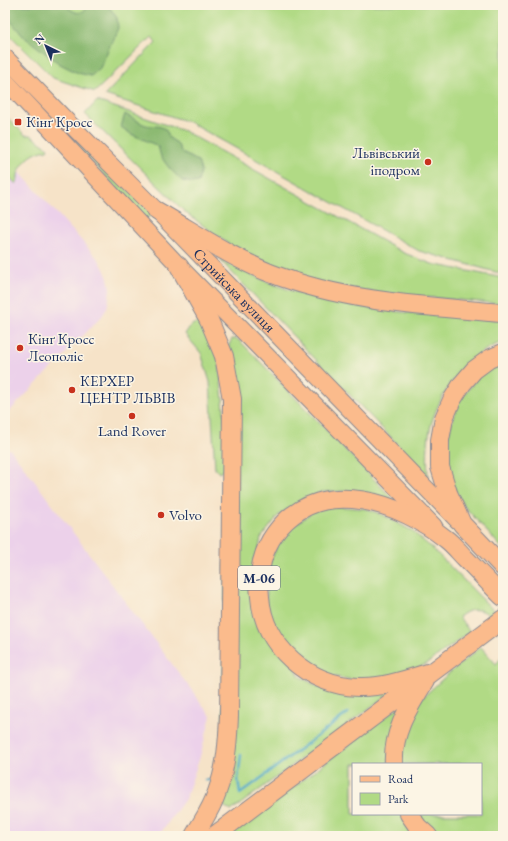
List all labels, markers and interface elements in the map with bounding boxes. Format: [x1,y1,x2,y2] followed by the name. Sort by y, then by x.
[26,26,66,66] north arrow
[31,30,47,47] text: N
[26,112,93,131] place label: Кінґ Кросс
[13,117,23,127] marker: Кінґ Кросс
[352,143,421,179] place label: Львівський іподром
[423,157,433,167] marker: Львівський іподром
[189,244,280,336] street label: Стрийська вулиця
[28,329,95,365] place label: Кінґ Кросс Леополіс
[15,343,25,353] marker: Кінґ Кросс Леополіс
[80,371,175,407] place label: КЕРХЕР ЦЕНТР ЛЬВІВ
[67,385,77,395] marker: КЕРХЕР ЦЕНТР ЛЬВІВ
[127,411,137,421] marker: Land Rover
[98,421,166,440] place label: Land Rover
[169,505,202,524] place label: Volvo
[156,510,166,520] marker: Volvo
[238,566,280,590] road number: М-06
[352,763,482,815] legend
[388,771,414,787] text: Road
[388,791,409,807] text: Park

